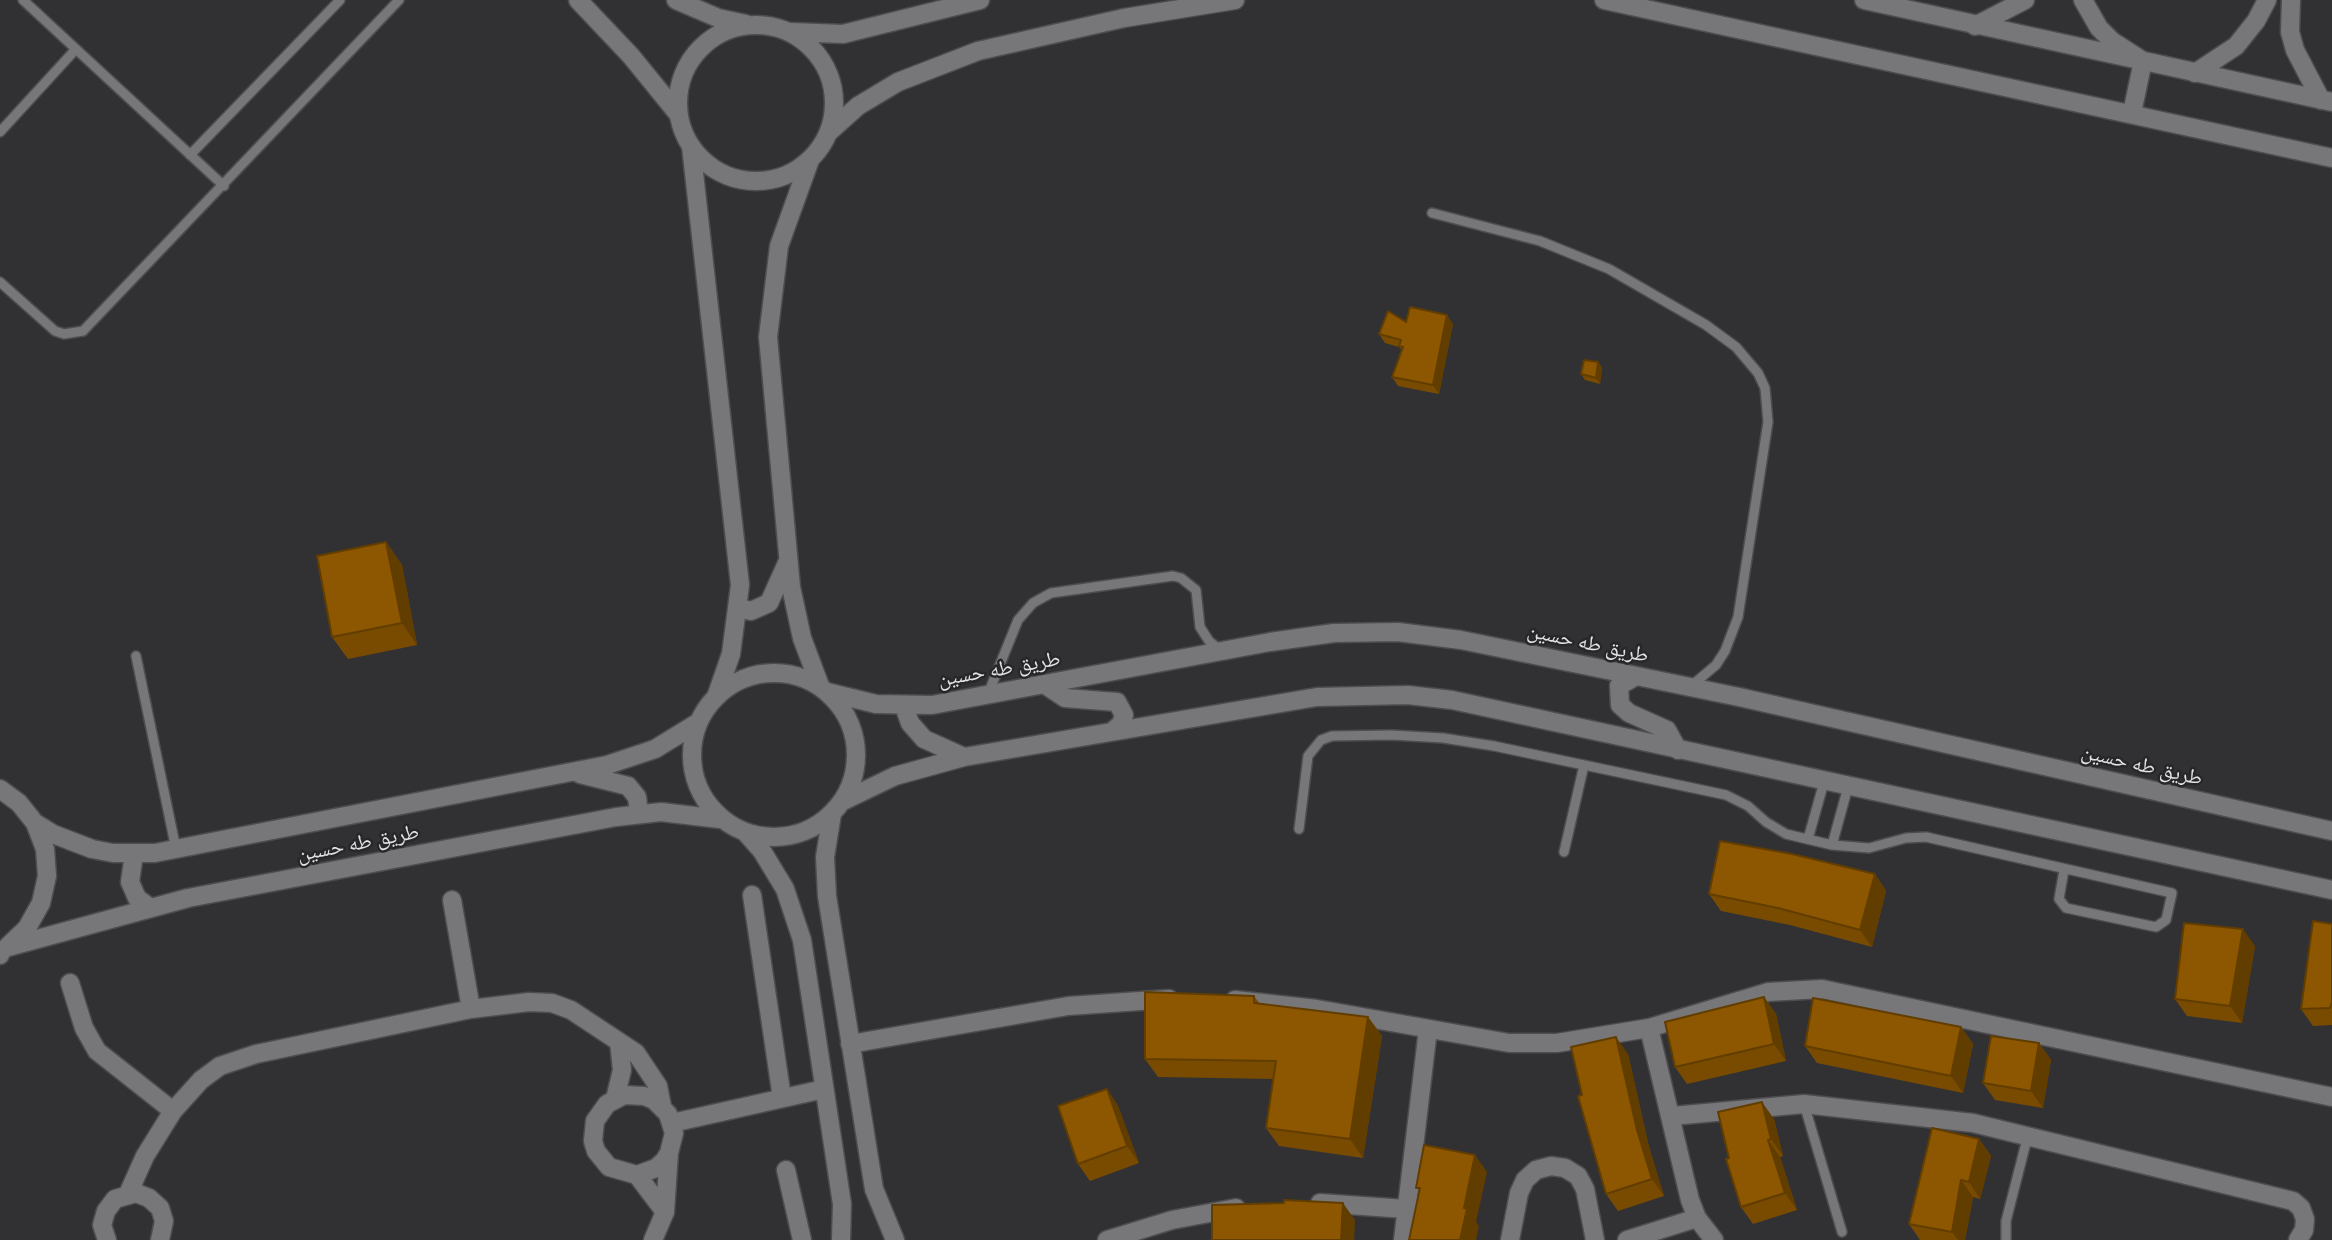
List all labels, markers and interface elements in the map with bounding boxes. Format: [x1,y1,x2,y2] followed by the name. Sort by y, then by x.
[1525,618,1651,668] street label: طريق طه حسين
[936,646,1062,692] street label: طريق طه حسين
[2079,739,2205,791] street label: طريق طه حسين
[295,819,421,867] street label: طريق طه حسين

